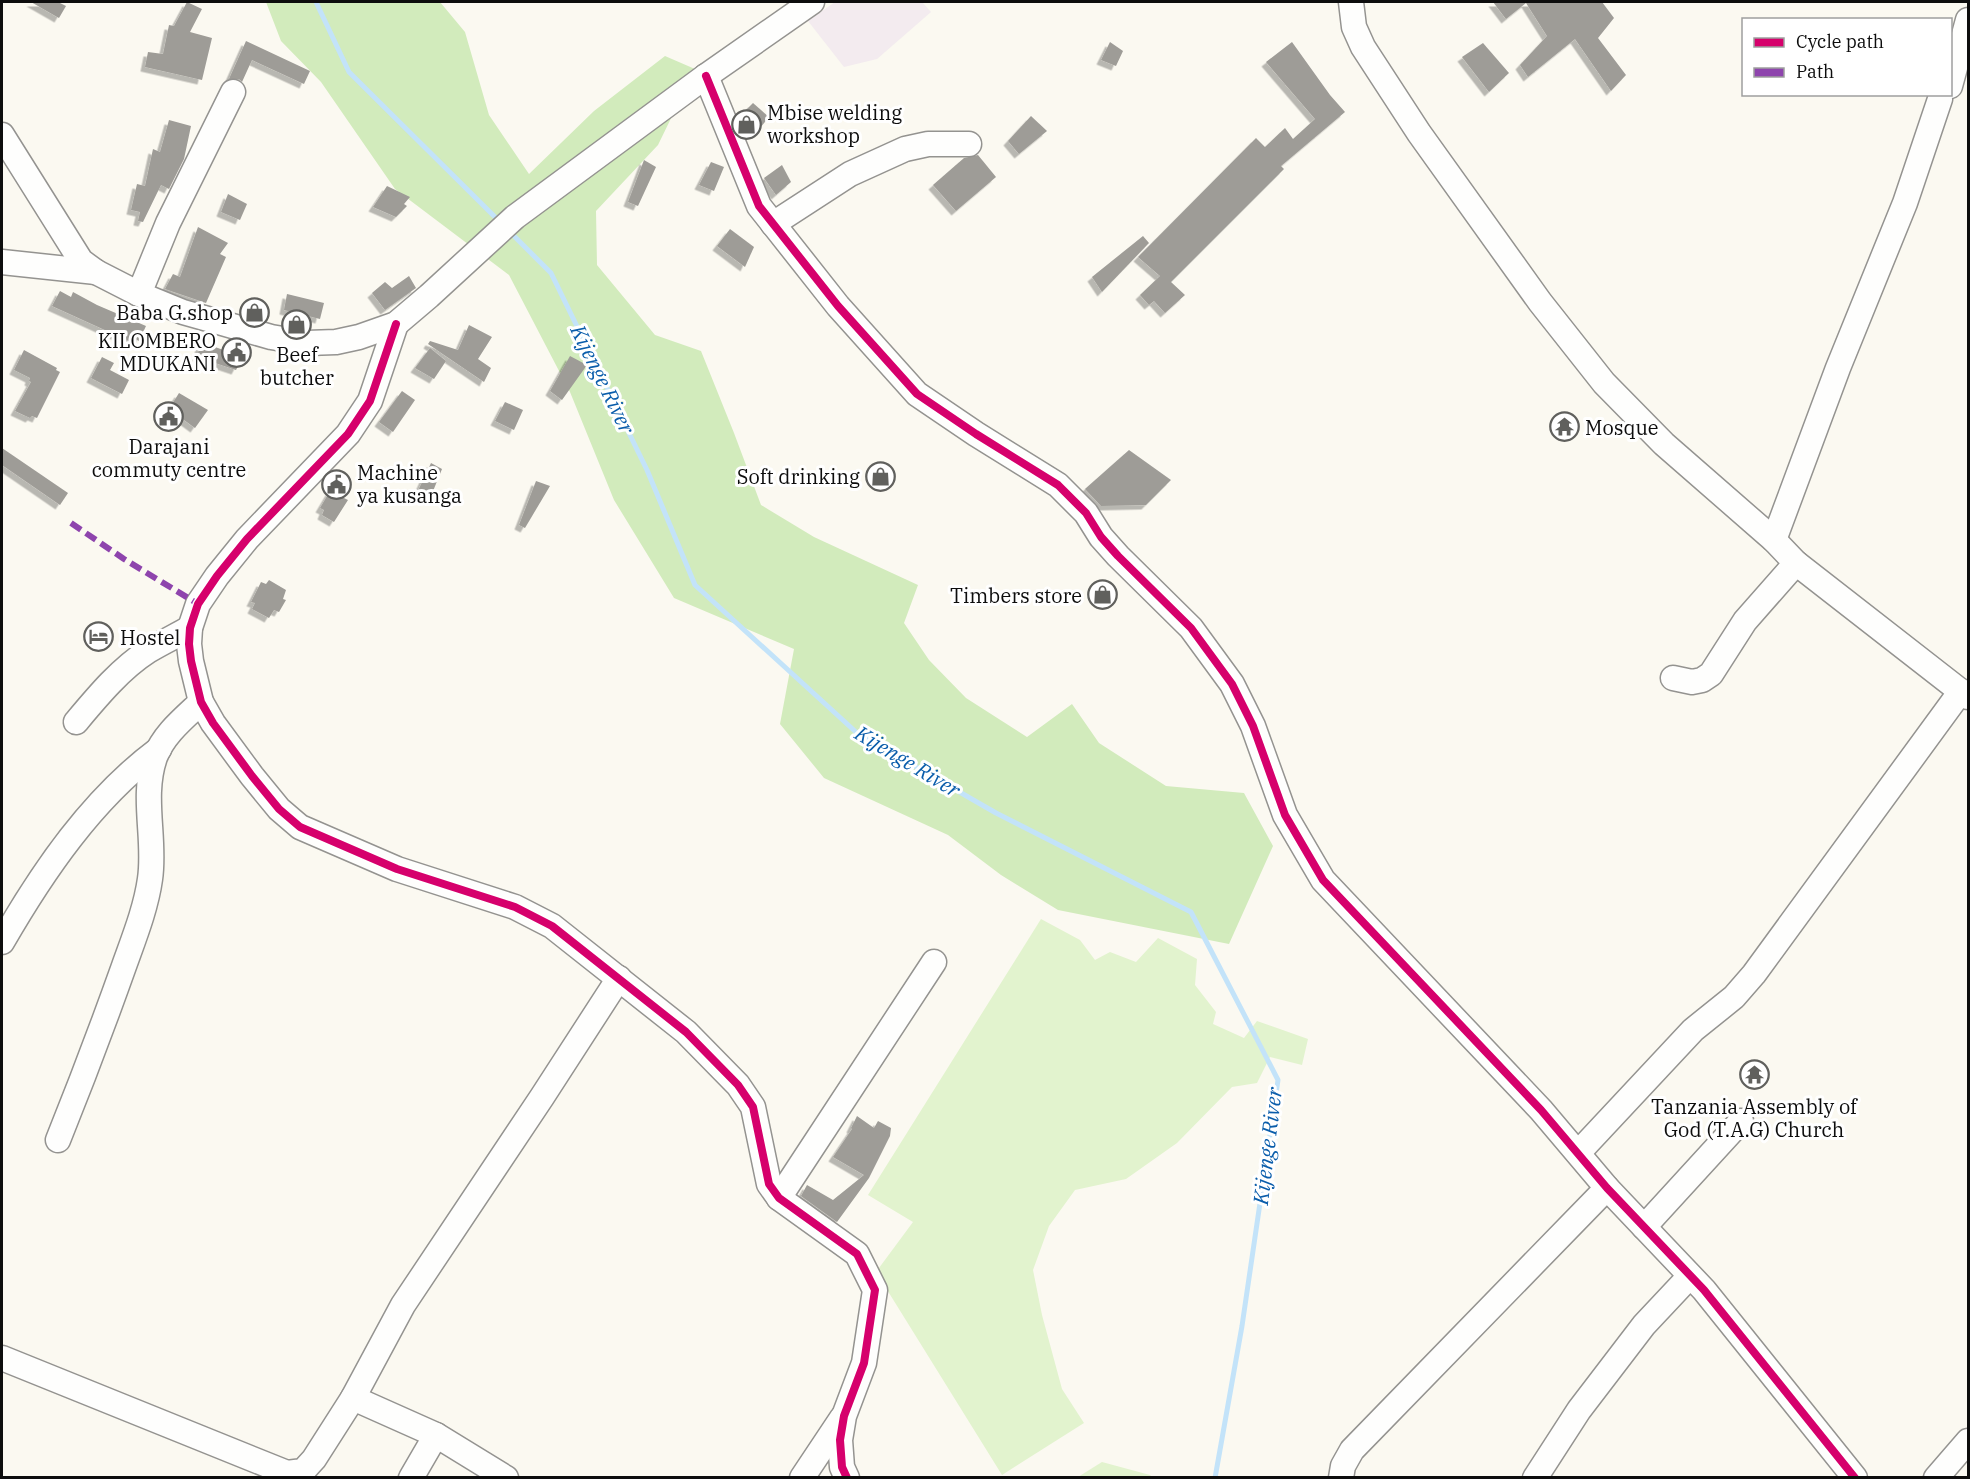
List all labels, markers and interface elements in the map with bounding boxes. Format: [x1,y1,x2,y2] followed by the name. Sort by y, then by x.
[1742,18,1952,96] legend
[1796,30,1884,53] text: Cycle path
[1796,60,1834,83] text: Path
[767,99,902,149] place label: Mbise welding workshop
[730,108,762,140] shop icon: Mbise welding workshop
[238,296,270,328] shop icon: Baba G.shop
[116,299,233,326] place label: Baba G.shop
[281,308,313,340] shop icon: Beef butcher
[564,319,642,439] water label: Kijenge River
[98,327,216,377] place label: KILOMBERO MDUKANI
[221,336,253,368] public building icon: KILOMBERO MDUKANI
[260,341,334,391] place label: Beef butcher
[153,400,185,432] public building icon: Darajani commuty centre
[1548,411,1580,443] temple icon: Mosque
[1585,414,1659,441] place label: Mosque
[92,433,246,483] place label: Darajani commuty centre
[357,459,462,509] place label: Machine ya kusanga
[865,460,897,492] shop icon: Soft drinking
[737,463,860,490] place label: Soft drinking
[320,468,352,500] public building icon: Machine ya kusanga
[1087,579,1119,611] shop icon: Timbers store
[950,582,1082,609] place label: Timbers store
[83,621,115,653] hotel icon: Hostel
[120,624,180,651] place label: Hostel
[849,718,966,804] water label: Kijenge River
[1738,1059,1770,1091] temple icon: Tanzania Assembly of God (T.A.G) Church
[1246,1085,1288,1207] water label: Kijenge River
[1651,1093,1858,1143] place label: Tanzania Assembly of God (T.A.G) Church

